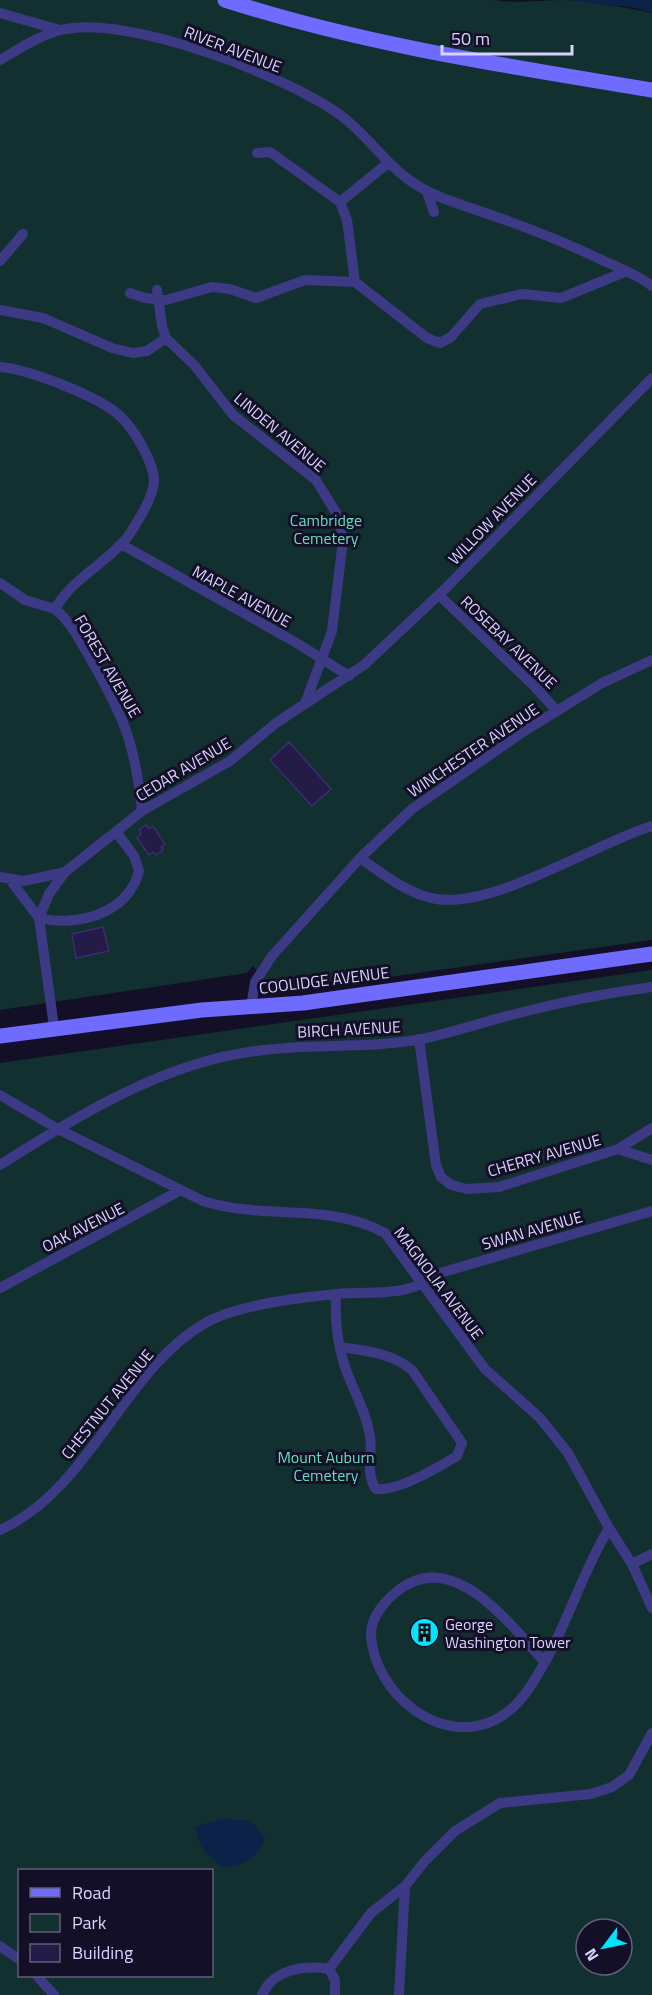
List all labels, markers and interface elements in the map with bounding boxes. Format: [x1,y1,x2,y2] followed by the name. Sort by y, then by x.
[442,18,572,56] scale bar
[181,19,285,79] street label: RIVER AVENUE
[451,25,490,52] text: 50 m
[229,386,331,478] street label: LINDEN AVENUE
[442,468,542,570] street label: WILLOW AVENUE
[290,508,362,550] park label: Cambridge Cemetery
[188,559,296,633] street label: MAPLE AVENUE
[455,590,563,694] street label: ROSEBAY AVENUE
[69,610,147,722] street label: FOREST AVENUE
[403,697,544,803] street label: WINCHESTER AVENUE
[131,731,235,807] street label: CEDAR AVENUE
[258,960,391,1000] street label: COOLIDGE AVENUE
[296,1014,402,1044] street label: BIRCH AVENUE
[484,1127,604,1183] street label: CHERRY AVENUE
[38,1196,129,1258] street label: OAK AVENUE
[479,1204,585,1256] street label: SWAN AVENUE
[389,1222,490,1345] street label: MAGNOLIA AVENUE
[55,1344,159,1464] street label: CHESTNUT AVENUE
[277,1445,375,1487] park label: Mount Auburn Cemetery
[445,1612,571,1654] place label: George Washington Tower
[408,1617,440,1649] building icon: George Washington Tower
[18,1869,213,1977] legend
[72,1879,111,1906] text: Road
[72,1909,107,1936] text: Park
[574,1917,634,1977] north arrow
[72,1939,133,1966] text: Building
[578,1944,604,1966] text: N

